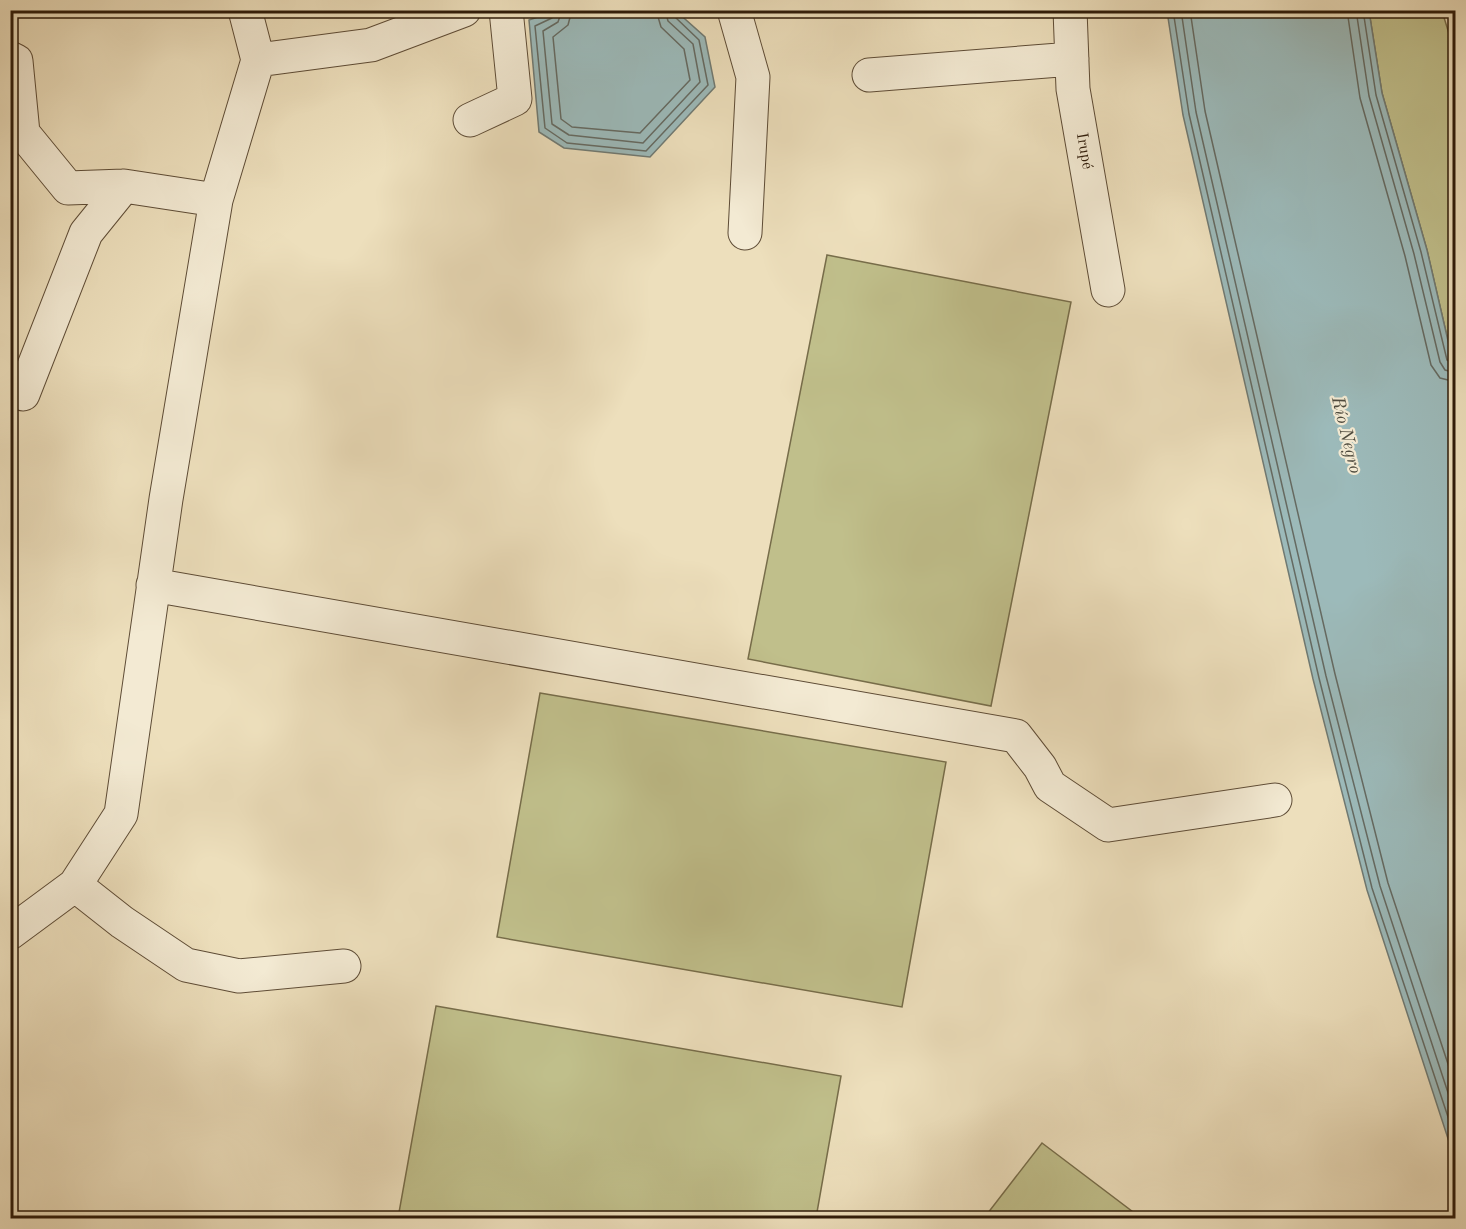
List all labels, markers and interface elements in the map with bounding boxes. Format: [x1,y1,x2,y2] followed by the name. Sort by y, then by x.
[1073,131,1095,171] street label: Irupé
[1328,394,1364,475] water label: Río Negro

